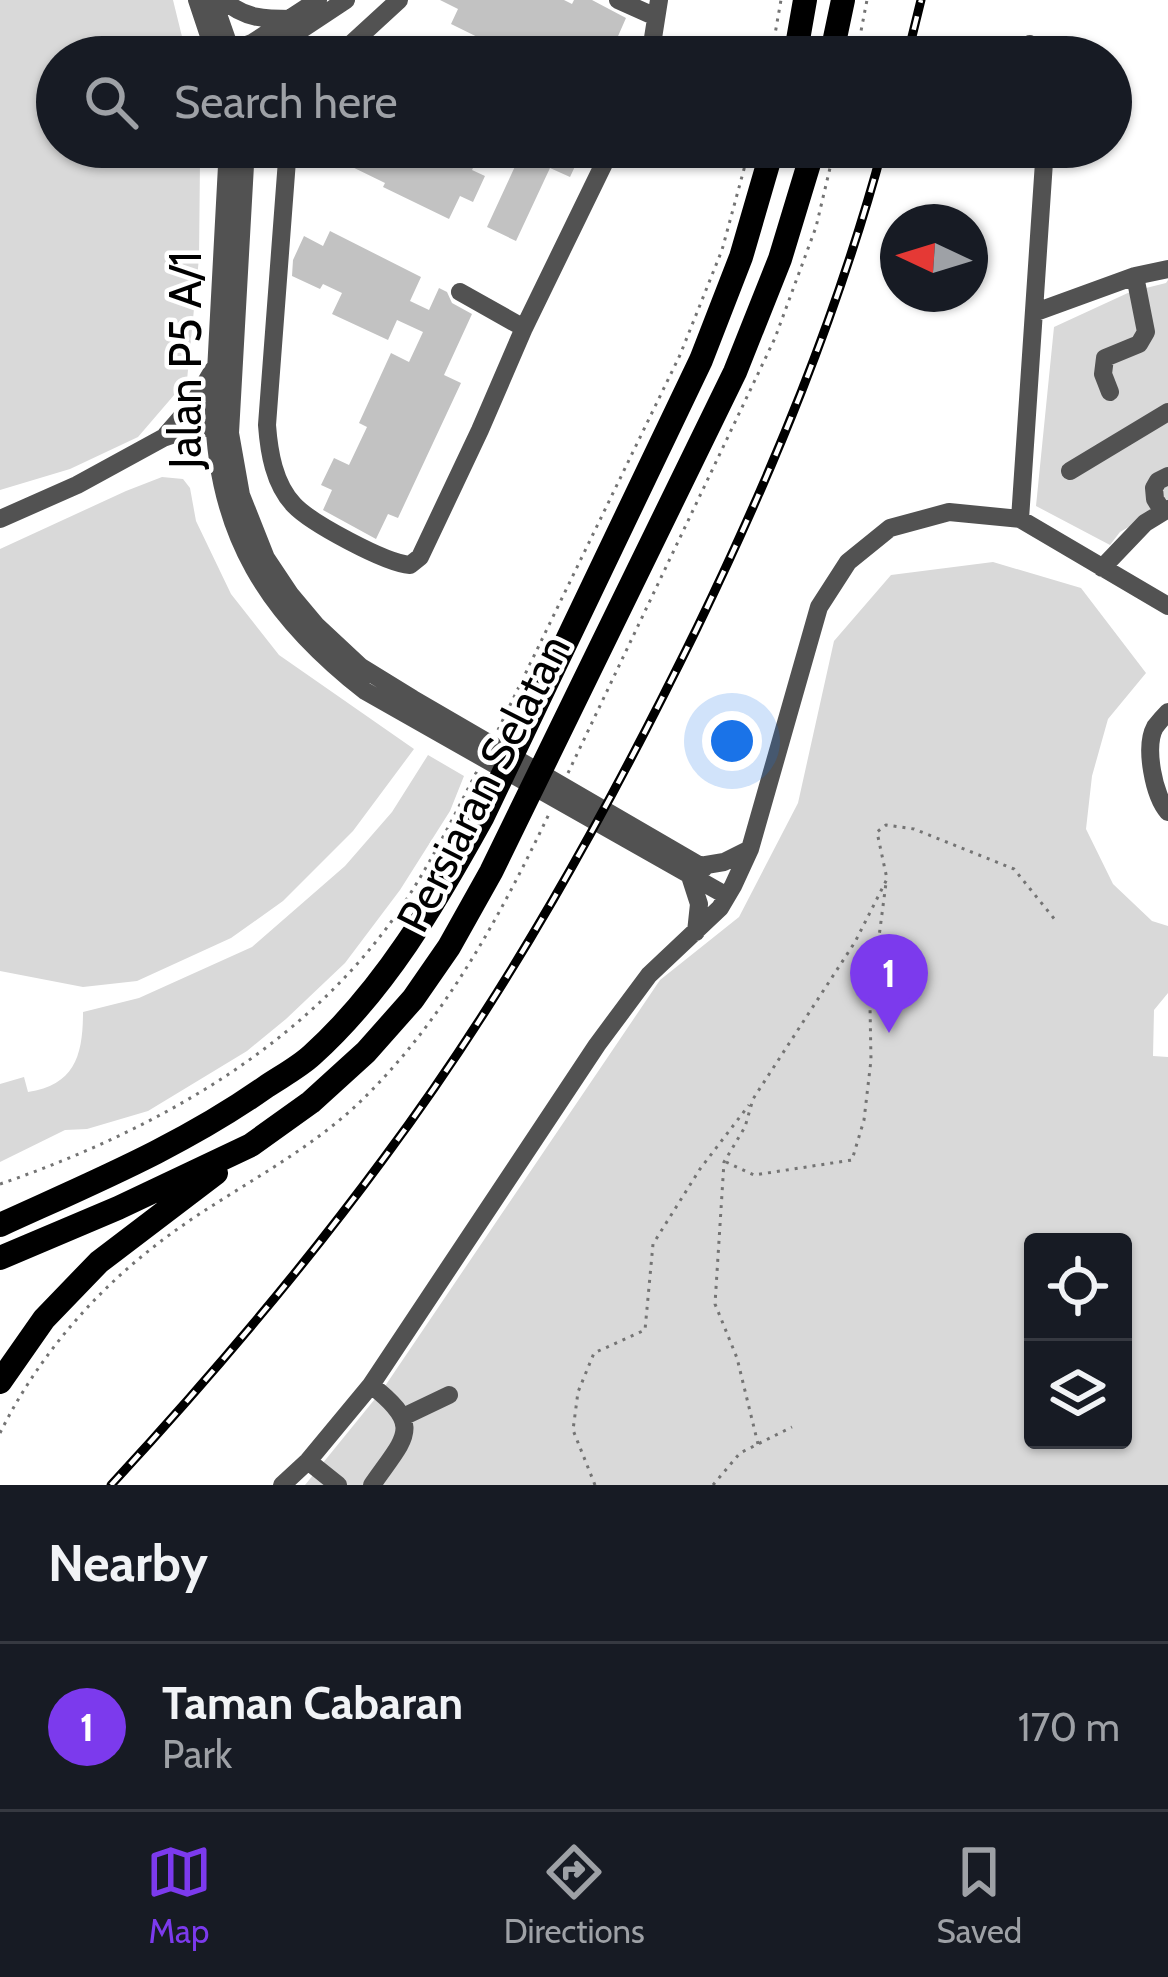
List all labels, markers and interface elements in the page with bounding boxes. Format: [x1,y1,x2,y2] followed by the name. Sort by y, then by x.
[36,36,1132,168] search box
[78,69,144,135] icon: search
[174,75,398,129] text: Search here
[880,204,988,312] north arrow
[158,251,212,470] street label: Jalan P5 A/1
[385,626,581,940] street label: Persiaran Selatan
[702,711,762,771] your location
[850,934,928,1033] pin: 1
[1024,1233,1132,1449] map controls
[1024,1233,1132,1341] button: locate
[1024,1341,1132,1449] button: layers
[48,1532,208,1594] text: Nearby
[162,1676,463,1730] text: Taman Cabaran
[80,1703,94,1751] text: 1
[1018,1703,1120,1751] text: 170 m
[162,1730,232,1778] text: Park
[146,1839,212,1951] tab: Map
[504,1839,645,1951] tab: Directions
[936,1839,1022,1951] tab: Saved

